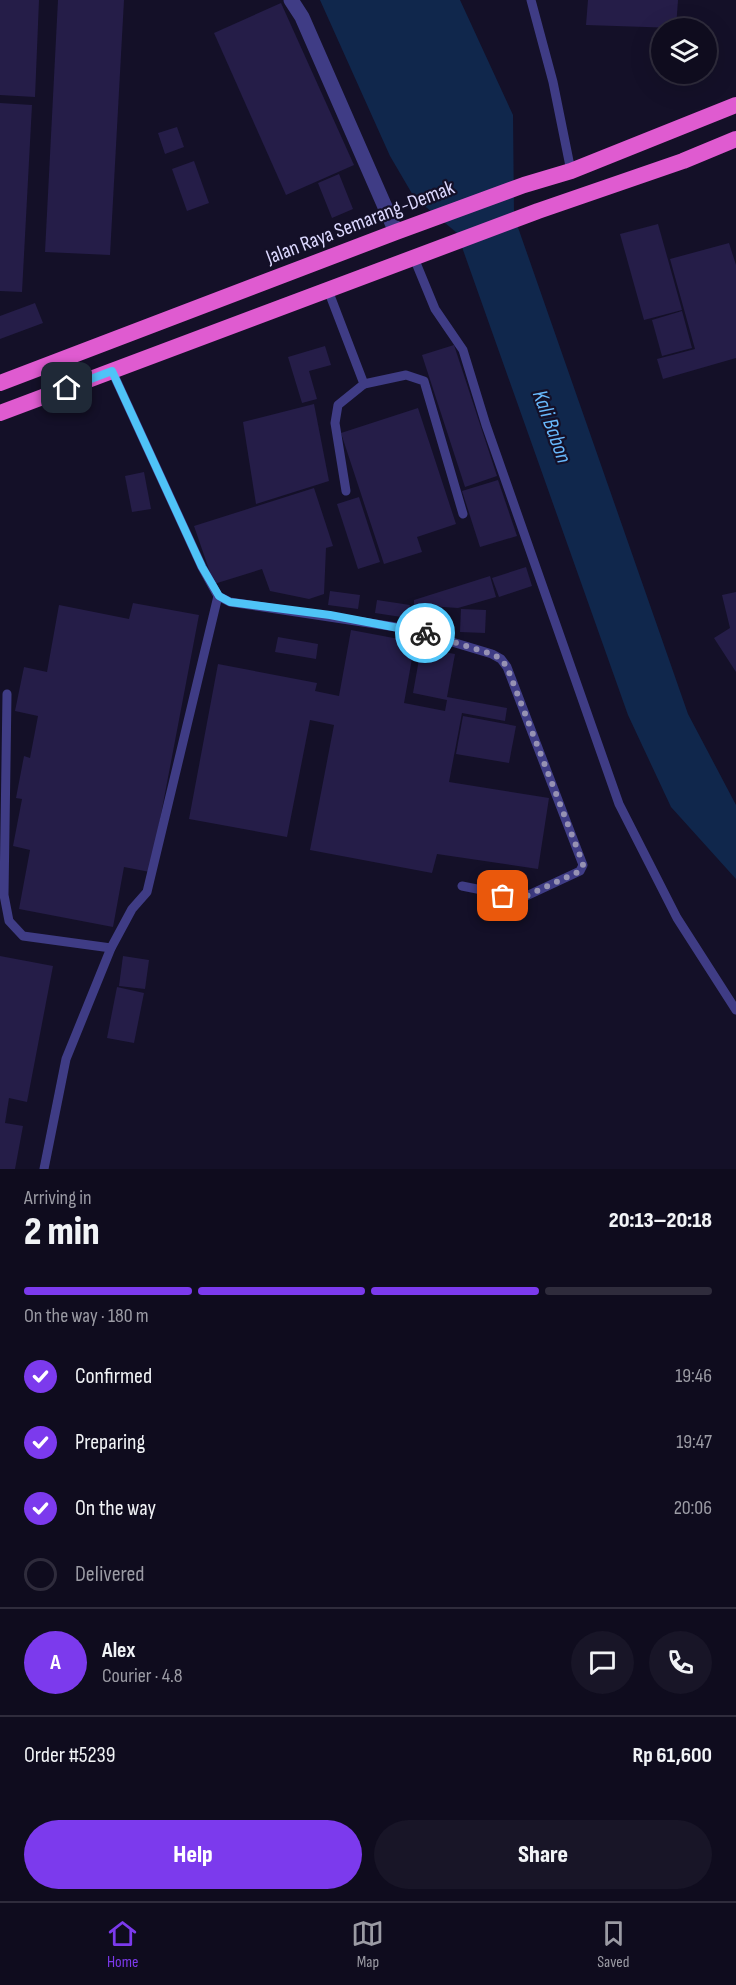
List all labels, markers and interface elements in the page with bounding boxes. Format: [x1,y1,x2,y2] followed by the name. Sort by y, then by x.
[651,18,717,84] map controls
[651,18,717,84] button: layers
[261,175,458,270] street label: Jalan Raya Semarang-Demak
[41,362,92,413] pin
[50,371,83,404] icon: home
[526,386,577,467] water label: Kali Babon
[395,603,455,663] courier
[409,617,442,650] icon: bike
[477,870,528,921] pin
[486,879,519,912] icon: bag
[24,1186,92,1210] text: Arriving in
[609,1207,712,1234] text: 20:13–20:18
[24,1209,100,1256] text: 2 min
[24,1304,149,1328] text: On the way · 180 m
[24,1360,57,1393] icon: check
[75,1363,152,1390] text: Confirmed
[675,1364,712,1388] text: 19:46
[24,1426,57,1459] icon: check
[75,1429,145,1456] text: Preparing
[676,1430,712,1454] text: 19:47
[24,1492,57,1525] icon: check
[75,1495,156,1522] text: On the way
[674,1496,712,1520] text: 20:06
[75,1561,144,1588] text: Delivered
[571,1631,634,1694] button: chat
[649,1631,712,1694] button: phone
[102,1637,135,1664] text: Alex
[50,1649,61,1676] text: A
[102,1664,183,1688] text: Courier · 4.8
[24,1742,116,1769] text: Order #5239
[632,1742,712,1769] text: Rp 61,600
[24,1820,362,1889] button: Help
[374,1820,712,1889] button: Share
[106,1917,139,1972] tab: Home
[351,1917,384,1972] tab: Map
[597,1917,630,1972] tab: Saved

